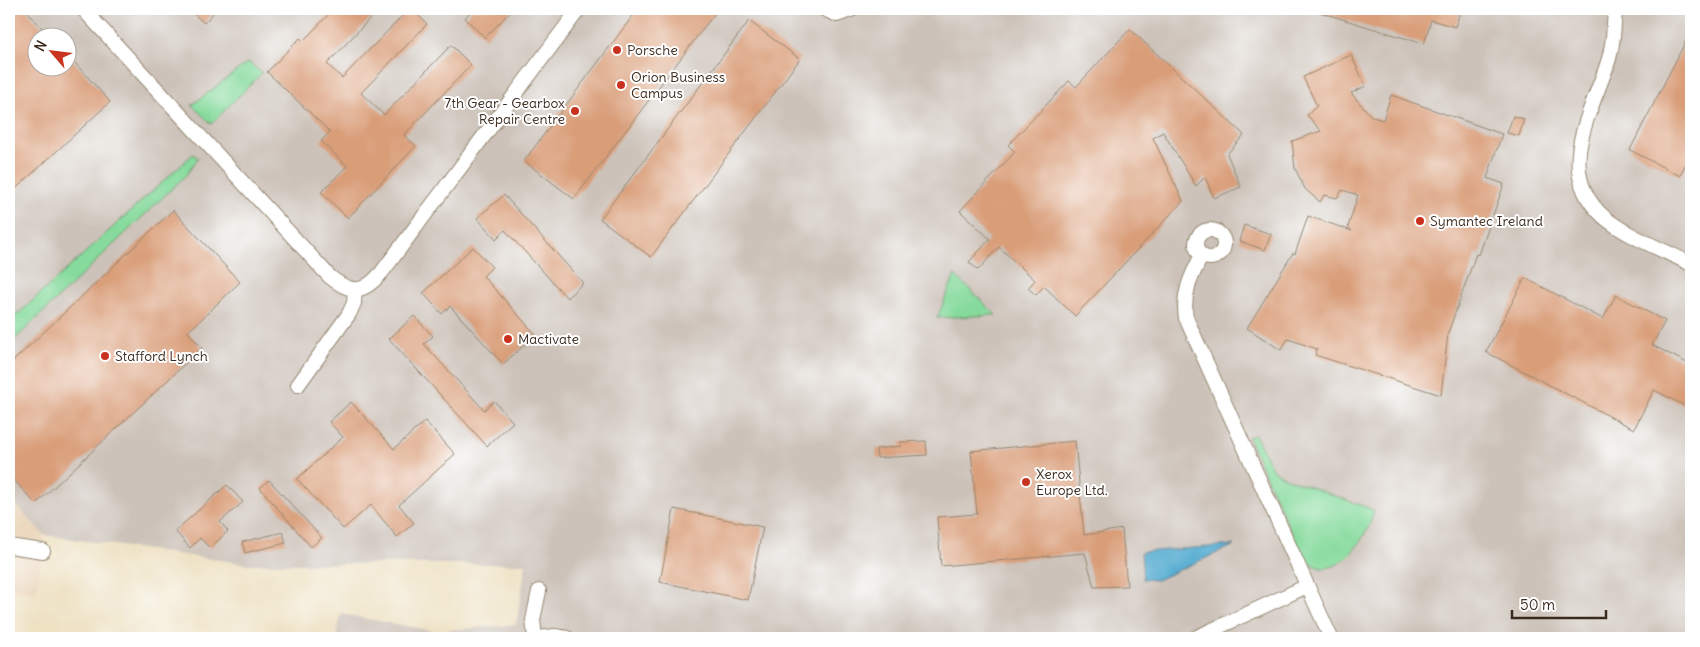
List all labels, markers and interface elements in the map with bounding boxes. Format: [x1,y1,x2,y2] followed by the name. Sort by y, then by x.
[28,28,78,78] north arrow
[30,37,51,54] text: N
[627,41,678,59] place label: Porsche
[611,44,623,56] marker: Porsche
[631,68,725,102] place label: Orion Business Campus
[615,79,627,91] marker: Orion Business Campus
[444,94,565,128] place label: 7th Gear - Gearbox Repair Centre
[569,105,581,117] marker: 7th Gear - Gearbox Repair Centre
[1430,212,1543,230] place label: Symantec Ireland
[1414,215,1426,227] marker: Symantec Ireland
[518,330,579,348] place label: Mactivate
[502,333,514,345] marker: Mactivate
[115,347,208,365] place label: Stafford Lynch
[99,350,111,362] marker: Stafford Lynch
[1036,465,1108,499] place label: Xerox Europe Ltd.
[1020,476,1032,488] marker: Xerox Europe Ltd.
[1512,587,1606,619] scale bar
[1520,595,1555,614] text: 50 m

